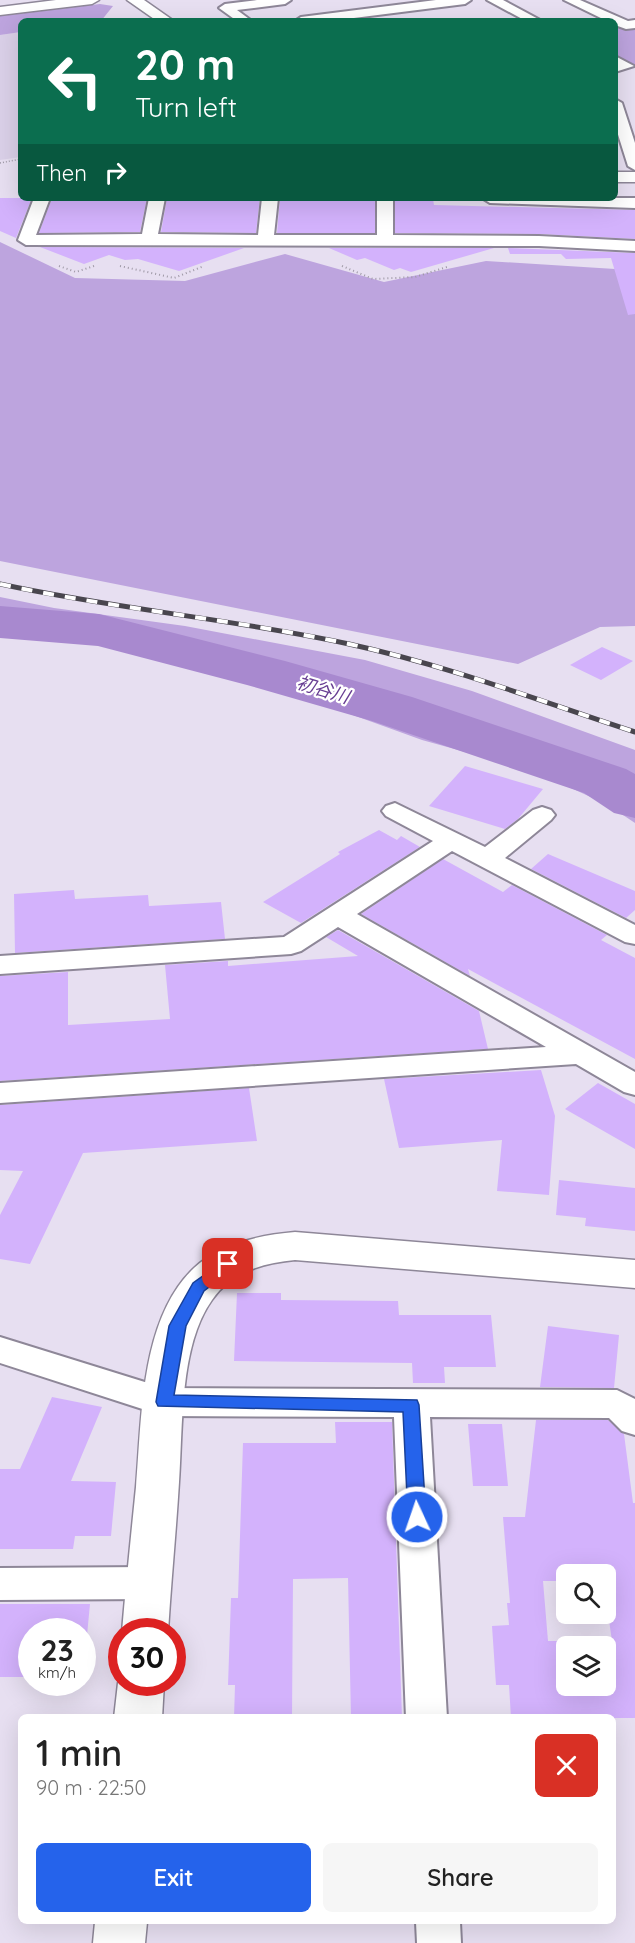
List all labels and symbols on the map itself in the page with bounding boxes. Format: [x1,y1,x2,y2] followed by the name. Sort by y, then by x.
[294,671,354,709] water label: 初谷川
[202,1238,253,1289] pin
[385,1485,449,1549] position arrow
[108,1618,186,1696] speed limit sign: 30

